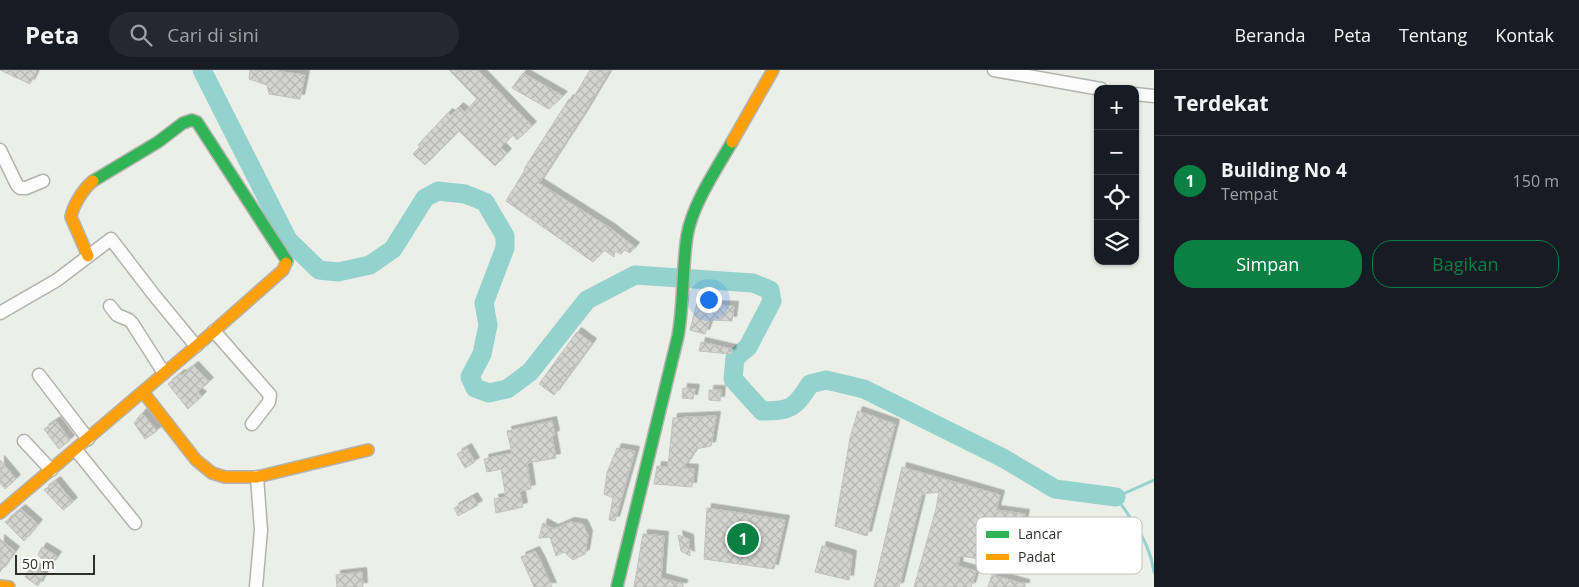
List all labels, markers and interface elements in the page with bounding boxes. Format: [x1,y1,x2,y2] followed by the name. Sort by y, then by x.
[109,12,459,57] search box
[25,18,79,51] text: Peta
[127,21,155,49] icon: search
[167,22,259,48] text: Cari di sini
[1234,23,1306,47] text: Beranda
[1334,23,1371,47] text: Peta
[1399,23,1467,47] text: Tentang
[1495,23,1554,47] text: Kontak
[1094,85,1139,265] map controls
[1094,85,1139,130] button: +
[1174,89,1269,117] text: Terdekat
[1094,130,1139,175] button: −
[1221,157,1347,183] text: Building No 4
[1185,170,1195,192] text: 1
[1513,170,1559,192] text: 150 m
[1094,175,1139,220] button: locate
[1221,183,1278,205] text: Tempat
[1094,220,1139,265] button: layers
[1174,240,1362,288] button: Simpan
[1372,240,1559,288] button: Bagikan
[696,287,722,313] your location
[976,517,1142,574] legend
[727,520,759,558] pin: 1
[1018,524,1062,543] text: Lancar
[1018,547,1056,566] text: Padat
[15,552,95,575] scale bar
[22,554,55,573] text: 50 m

